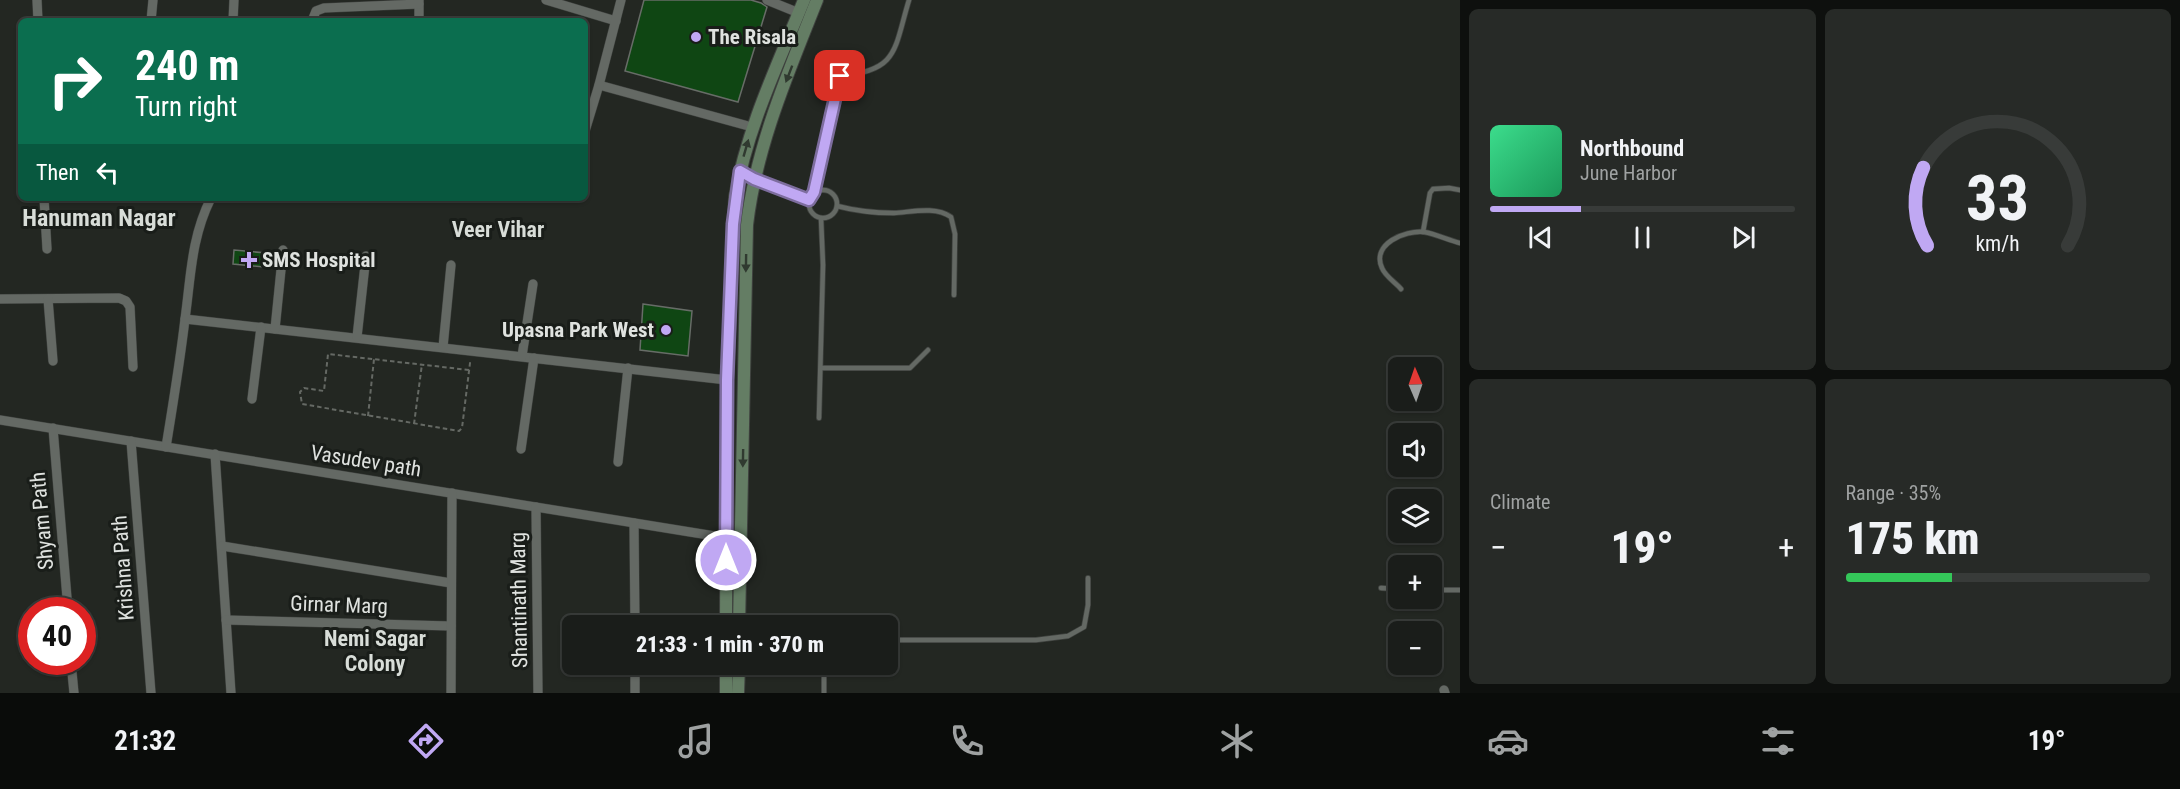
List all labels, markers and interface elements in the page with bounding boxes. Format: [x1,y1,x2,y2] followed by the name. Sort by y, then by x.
[708,25,796,49] place label: The Risala
[689,30,703,44] marker: The Risala
[135,41,240,90] text: 240 m
[36,42,114,120] icon: right
[814,50,865,101] pin
[823,59,856,92] icon: arrive
[784,65,793,83] one-way arrow
[135,91,237,123] text: Turn right
[1580,136,1684,161] text: Northbound
[742,139,751,157] one-way arrow
[91,156,124,189] icon: left
[36,160,79,185] text: Then
[1580,161,1677,185] text: June Harbor
[1966,163,2029,236] text: 33
[22,204,176,232] district label: Hanuman Nagar
[452,217,544,242] district label: Veer Vihar
[1524,221,1557,254] icon: previous
[1626,221,1659,254] icon: pause
[1727,221,1760,254] icon: next
[1976,232,2020,257] text: km/h
[262,248,376,272] place label: SMS Hospital
[240,251,258,269] marker: SMS Hospital
[741,253,751,272] one-way arrow
[502,318,654,342] place label: Upasna Park West
[659,323,673,337] marker: Upasna Park West
[1388,357,1442,411] north arrow
[1388,357,1442,675] map controls
[1388,423,1442,477] button: sound
[309,440,423,482] street label: Vasudev path
[738,448,748,467] one-way arrow
[26,471,58,571] street label: Shyam Path
[1846,481,1941,505] text: Range · 35%
[1388,489,1442,543] button: layers
[1490,490,1550,514] text: Climate
[1846,512,1980,565] text: 175 km
[107,515,139,621] street label: Krishna Path
[1611,521,1674,574] text: 19°
[694,528,758,592] position arrow
[1490,528,1507,567] text: −
[1778,528,1795,567] text: +
[506,532,532,668] street label: Shantinath Marg
[1388,555,1442,609] button: +
[290,591,388,619] street label: Girnar Marg
[18,597,96,675] speed limit sign: 40
[1388,621,1442,675] button: −
[324,626,426,676] district label: Nemi Sagar Colony
[636,632,824,657] text: 21:33 · 1 min · 370 m
[405,720,447,762] icon: directions
[675,720,717,762] icon: music
[946,720,988,762] icon: phone
[1216,720,1258,762] icon: climate
[1487,720,1529,762] icon: car
[1757,720,1799,762] icon: filters
[114,725,176,757] text: 21:32
[2028,725,2066,757] text: 19°

